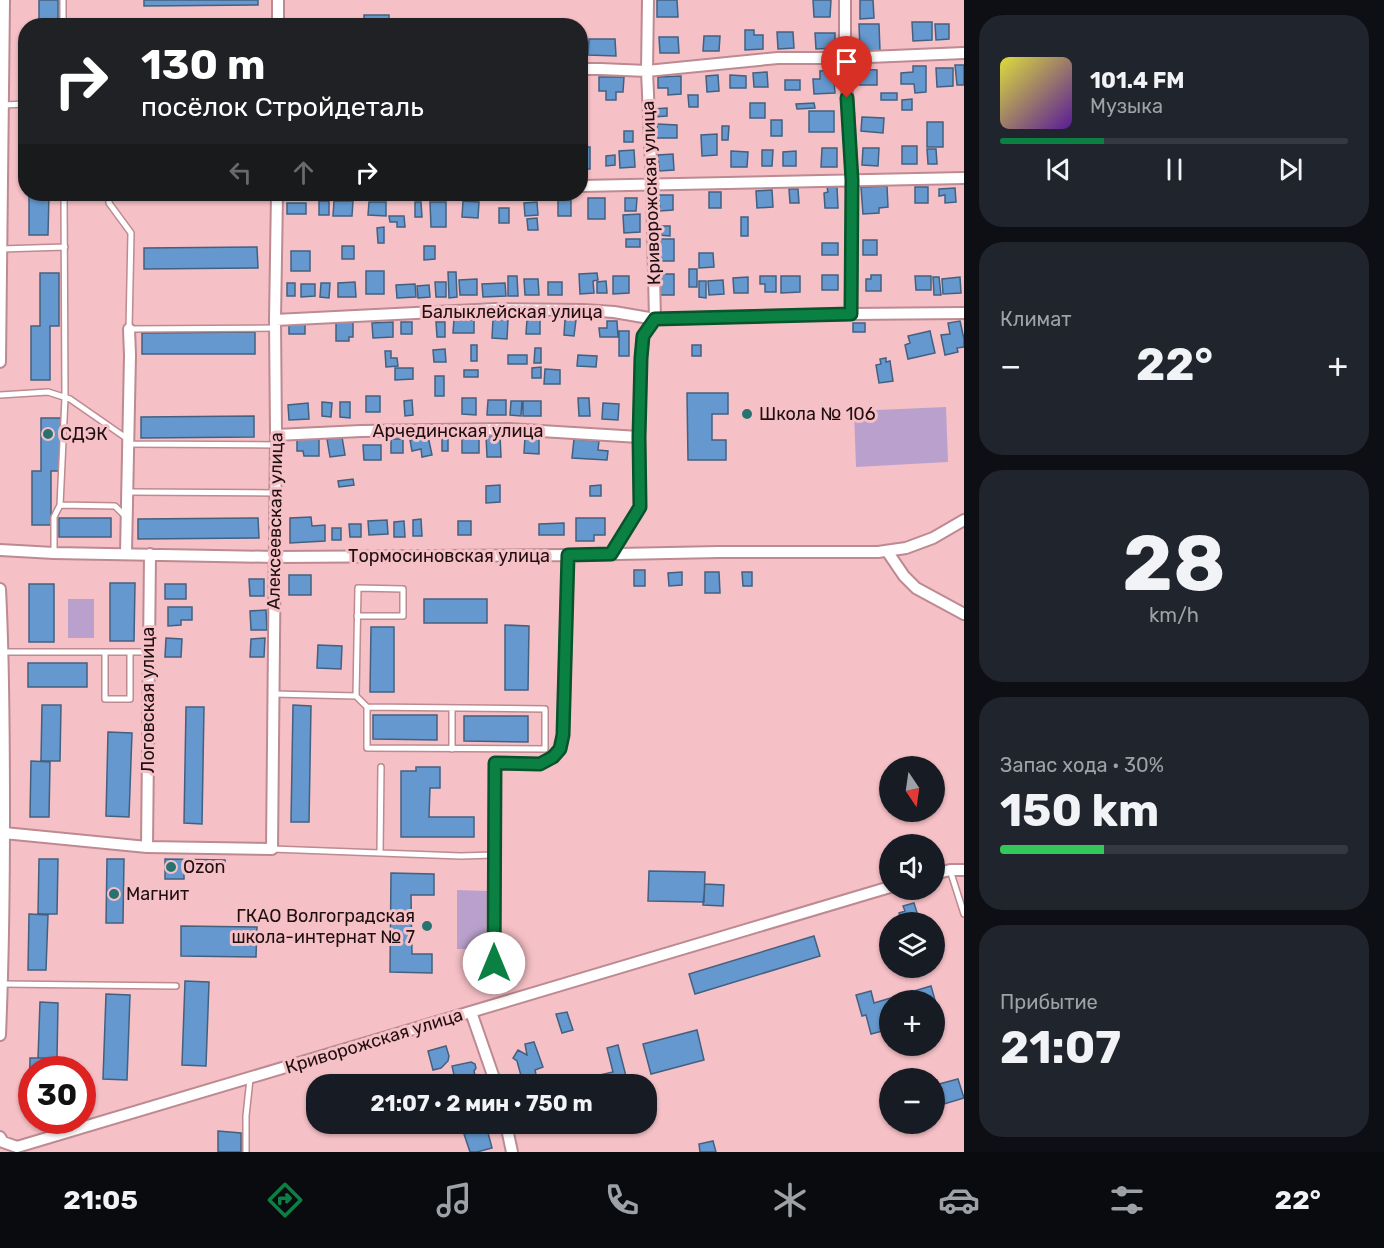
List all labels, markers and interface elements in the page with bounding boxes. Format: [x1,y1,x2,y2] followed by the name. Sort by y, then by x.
[821,36,872,98] pin
[141,40,266,90] text: 130 m
[42,42,120,120] icon: right
[830,45,863,78] icon: arrive
[1090,67,1184,94] text: 101.4 FM
[141,91,424,123] text: посёлок Стройдеталь
[1090,94,1163,118] text: Музыка
[637,100,665,286] street label: Криворожская улица
[1042,153,1075,186] icon: previous
[1158,153,1191,186] icon: pause
[1274,153,1307,186] icon: next
[224,156,257,189] icon: left
[287,156,320,189] icon: ahead
[350,156,383,189] icon: right
[421,301,603,323] street label: Балыклейская улица
[1000,307,1072,331] text: Климат
[1136,338,1213,391] text: 22°
[1000,346,1021,385] text: −
[1327,346,1348,385] text: +
[759,403,876,425] place label: Школа № 106
[740,407,754,421] marker: Школа № 106
[372,420,544,442] street label: Арчединская улица
[60,423,108,445] place label: СДЭК
[41,427,55,441] marker: СДЭК
[262,432,288,610] street label: Алексеевская улица
[1122,517,1226,610] text: 28
[348,545,550,567] street label: Тормосиновская улица
[1149,603,1199,627] text: km/h
[137,627,159,773] street label: Логовская улица
[1000,753,1164,777] text: Запас хода · 30%
[879,756,945,822] north arrow
[879,756,945,1134] map controls
[1000,784,1159,837] text: 150 km
[879,834,945,900] button: sound
[183,856,225,878] place label: Ozon
[164,860,178,874] marker: Ozon
[126,883,189,905] place label: Магнит
[107,887,121,901] marker: Магнит
[231,905,415,948] place label: ГКАО Волгоградская школа-интернат № 7
[879,912,945,978] button: layers
[420,919,434,933] marker: ГКАО Волгоградская школа-интернат № 7
[462,931,526,995] position arrow
[879,990,945,1056] button: +
[1000,990,1098,1014] text: Прибытие
[283,1003,465,1079] street label: Криворожская улица
[1000,1021,1121,1074] text: 21:07
[18,1056,96,1134] speed limit sign: 30
[879,1068,945,1134] button: −
[370,1090,593,1117] text: 21:07 · 2 мин · 750 m
[264,1179,306,1221] icon: directions
[433,1179,475,1221] icon: music
[601,1179,643,1221] icon: phone
[769,1179,811,1221] icon: climate
[938,1179,980,1221] icon: car
[1106,1179,1148,1221] icon: filters
[63,1184,138,1216] text: 21:05
[1275,1184,1321,1216] text: 22°

